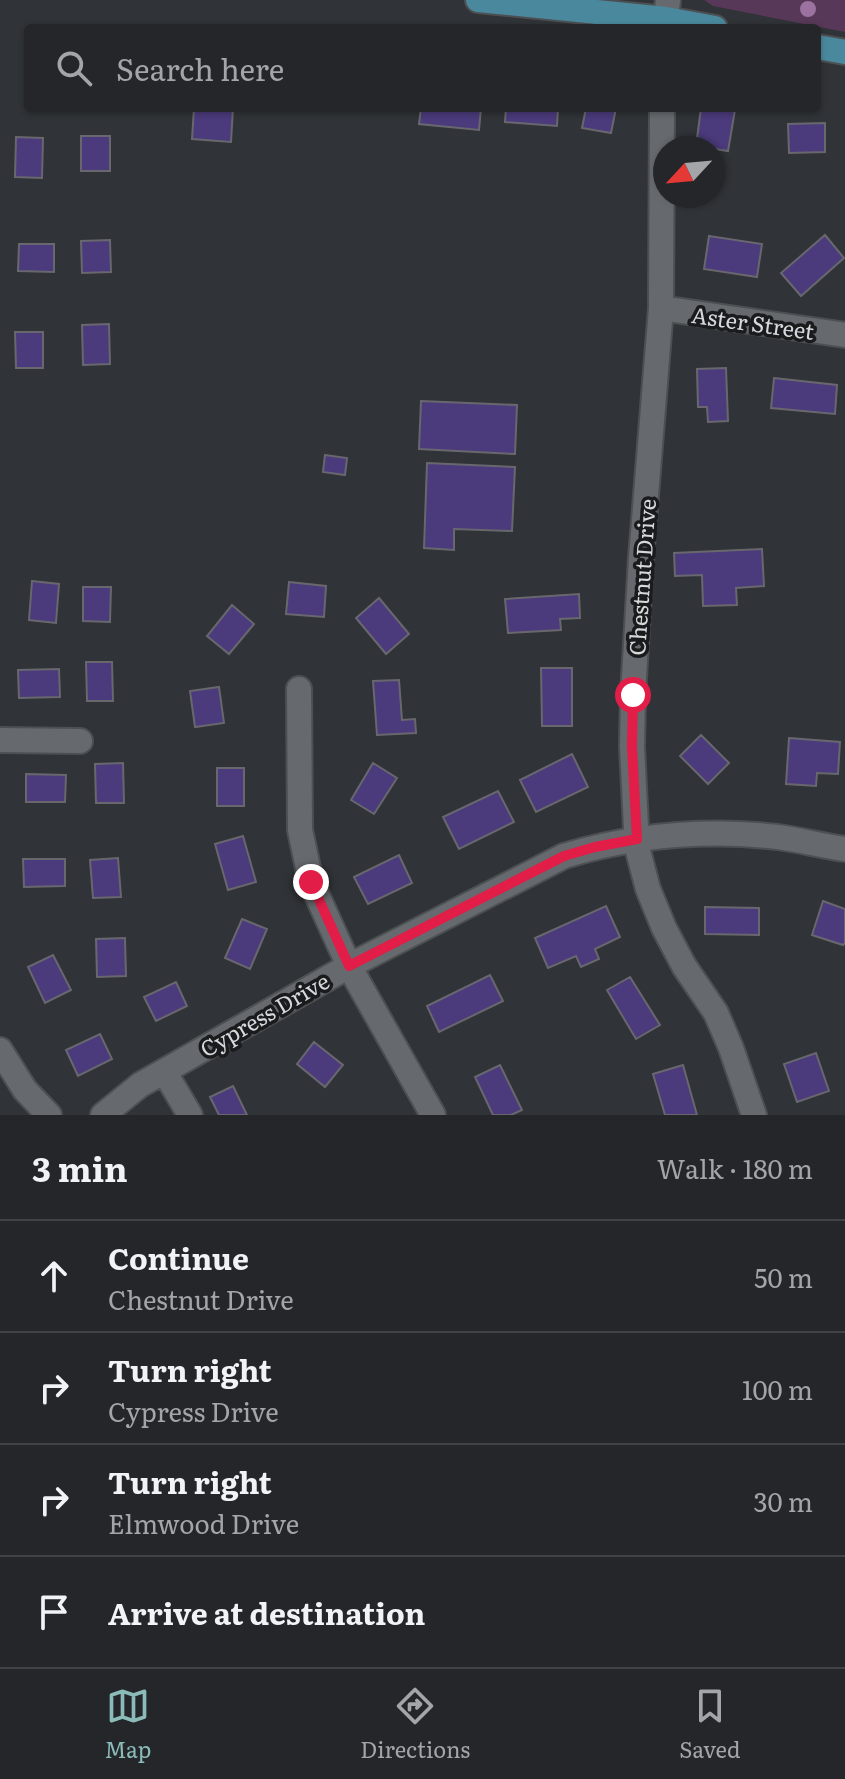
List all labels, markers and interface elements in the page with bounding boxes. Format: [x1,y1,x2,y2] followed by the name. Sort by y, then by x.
[24,24,821,112] search box
[52,46,96,90] icon: search
[116,46,284,90] text: Search here
[653,136,725,208] north arrow
[689,297,817,347] street label: Aster Street
[619,497,663,657] street label: Chestnut Drive
[615,677,651,713] route start
[293,864,329,900] route end
[193,964,335,1064] street label: Cypress Drive
[32,1142,128,1192] text: 3 min
[657,1148,813,1187] text: Walk · 180 m
[108,1235,249,1279] text: Continue
[32,1254,76,1298] icon: ahead
[754,1257,813,1296] text: 50 m
[108,1279,294,1318] text: Chestnut Drive
[108,1347,272,1391] text: Turn right
[32,1366,76,1410] icon: right
[742,1369,813,1408] text: 100 m
[108,1391,279,1430] text: Cypress Drive
[108,1459,272,1503] text: Turn right
[32,1478,76,1522] icon: right
[753,1481,813,1520] text: 30 m
[108,1503,299,1542] text: Elmwood Drive
[32,1590,76,1634] icon: arrive
[108,1590,425,1634] text: Arrive at destination
[104,1684,151,1765] tab: Map
[360,1684,470,1765] tab: Directions
[679,1684,741,1765] tab: Saved

